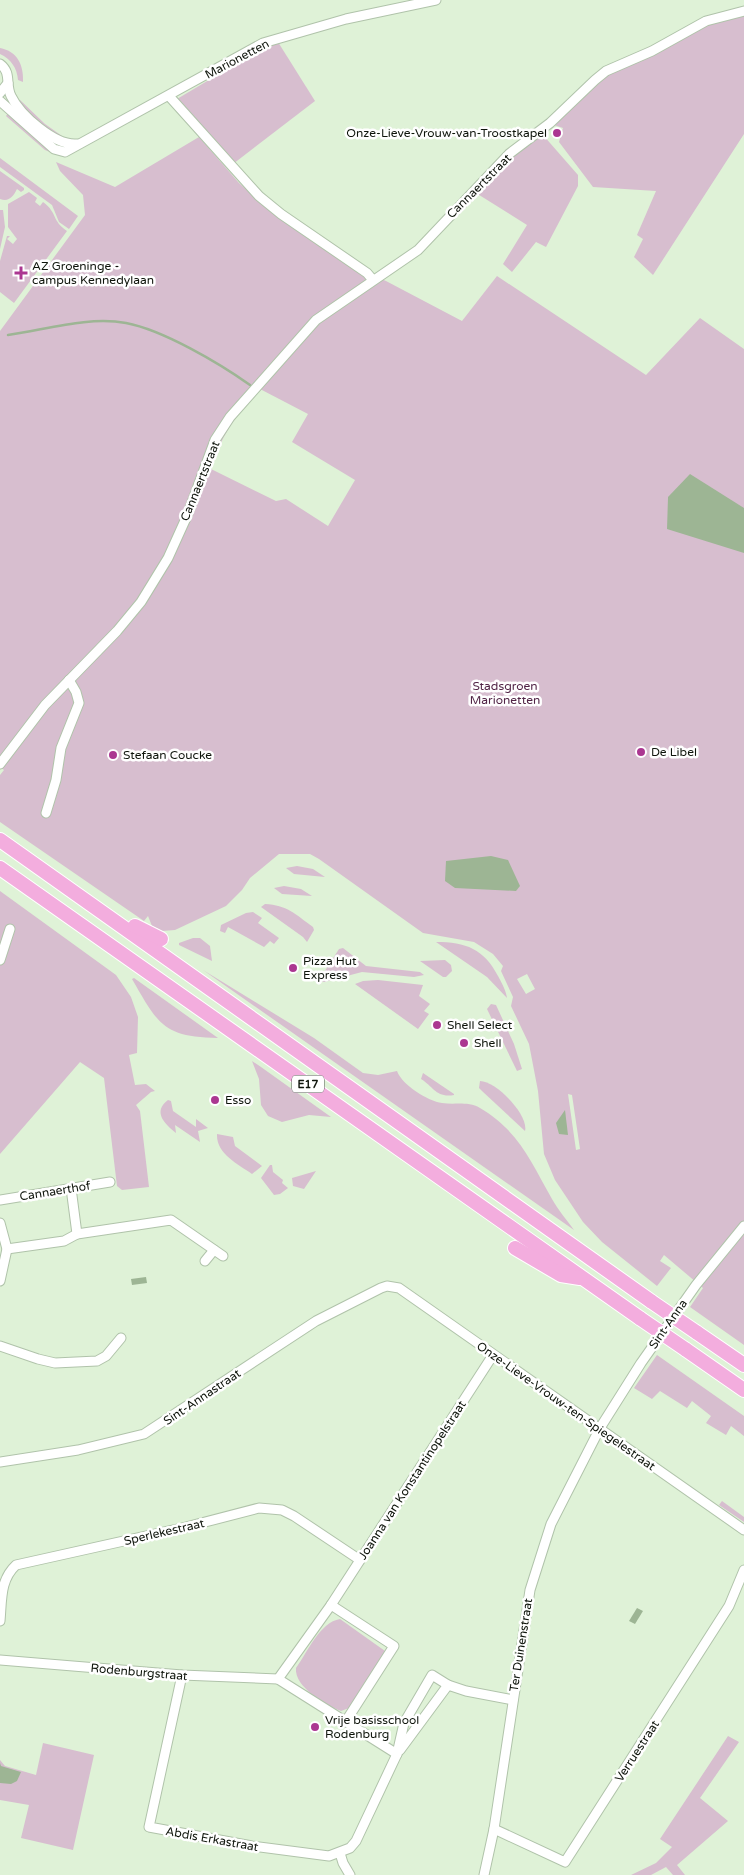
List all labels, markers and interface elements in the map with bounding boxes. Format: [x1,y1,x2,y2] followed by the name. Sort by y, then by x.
[203,36,271,82] street label: Marionetten
[346,126,547,140] place label: Onze-Lieve-Vrouw-van-Troostkapel
[551,127,563,139] marker: Onze-Lieve-Vrouw-van-Troostkapel
[444,151,514,221] street label: Cannaertstraat
[32,259,154,287] place label: AZ Groeninge - campus Kennedylaan
[14,266,28,280] marker: AZ Groeninge - campus Kennedylaan
[178,438,223,523] street label: Cannaertstraat
[470,679,540,707] park label: Stadsgroen Marionetten
[651,745,697,759] place label: De Libel
[635,746,647,758] marker: De Libel
[123,748,212,762] place label: Stefaan Coucke
[107,749,119,761] marker: Stefaan Coucke
[303,954,357,982] place label: Pizza Hut Express
[287,962,299,974] marker: Pizza Hut Express
[447,1018,513,1032] place label: Shell Select
[431,1019,443,1031] marker: Shell Select
[474,1036,501,1050] place label: Shell
[458,1037,470,1049] marker: Shell
[292,1076,324,1092] road number: E17
[225,1093,251,1107] place label: Esso
[209,1094,221,1106] marker: Esso
[19,1178,92,1204] street label: Cannaerthof
[646,1297,690,1351] street label: Sint-Anna
[474,1339,658,1474] street label: Onze-Lieve-Vrouw-ten-Spiegelestraat
[161,1366,243,1428] street label: Sint-Annastraat
[355,1398,469,1562] street label: Joanna van Konstantinopelstraat
[122,1516,206,1548] street label: Sperlekestraat
[507,1597,535,1693] street label: Ter Duinenstraat
[90,1661,188,1683] street label: Rodenburgstraat
[325,1713,419,1741] place label: Vrije basisschool Rodenburg
[612,1717,662,1784] street label: Verruestraat
[309,1721,321,1733] marker: Vrije basisschool Rodenburg
[164,1824,260,1854] street label: Abdis Erkastraat

